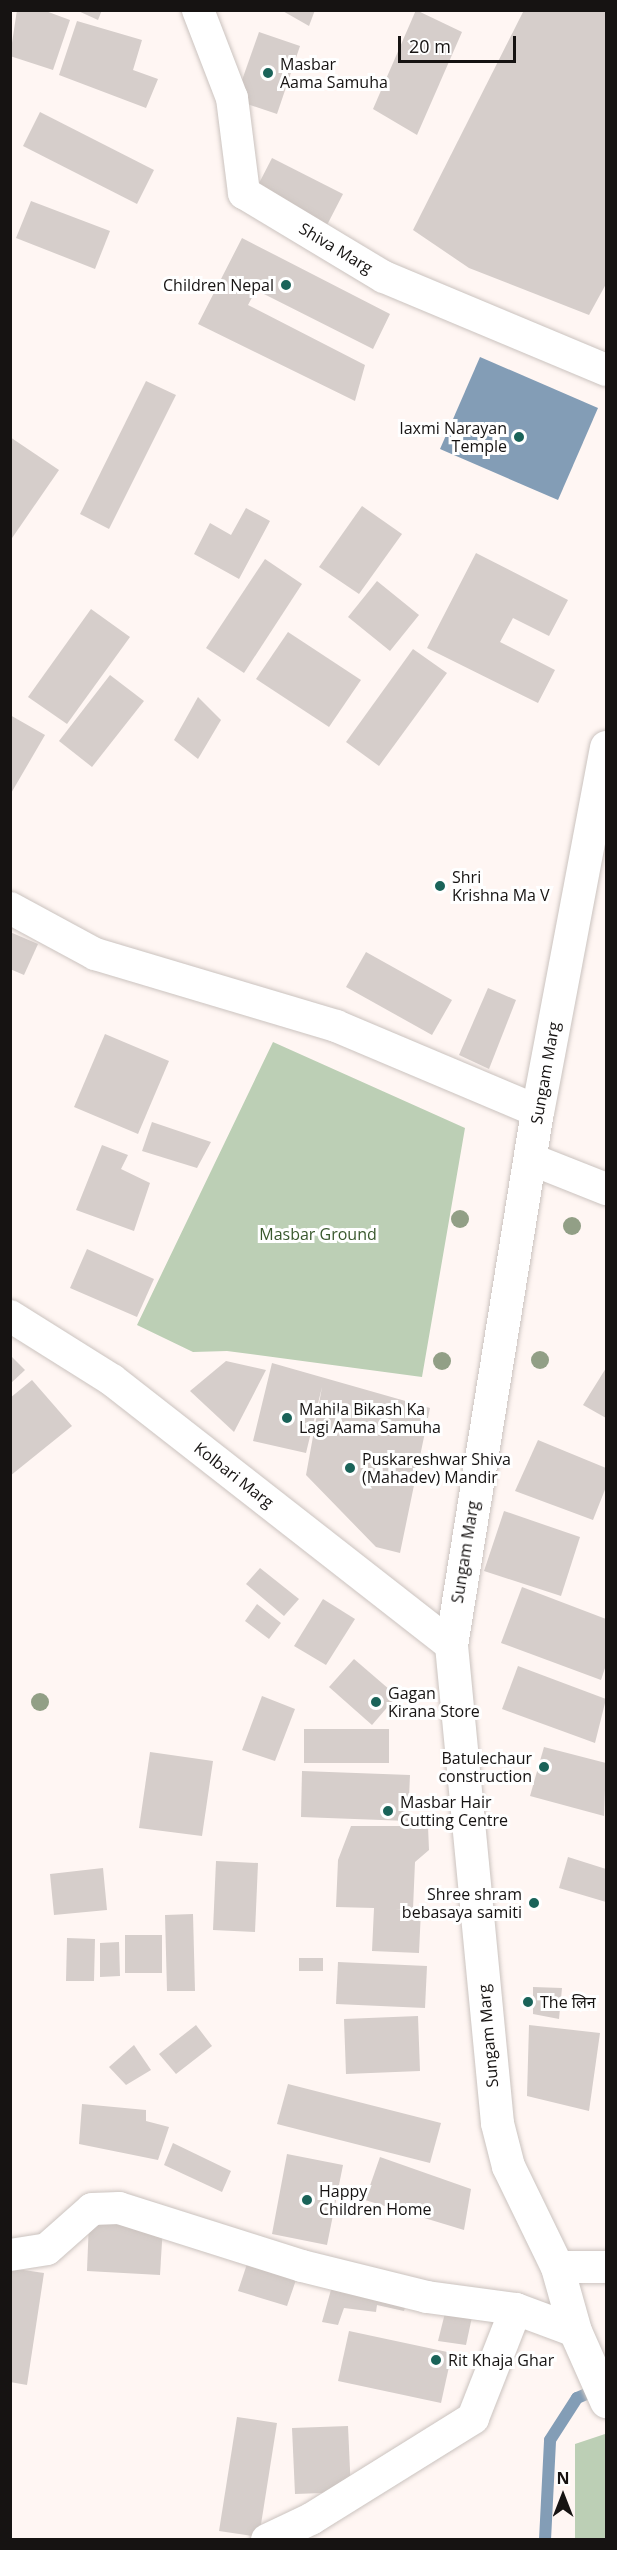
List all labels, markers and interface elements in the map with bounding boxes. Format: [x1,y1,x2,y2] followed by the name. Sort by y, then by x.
[401,24,520,62] scale bar
[409,34,451,58] text: 20 m
[280,54,388,92] place label: Masbar Aama Samuha
[261,66,275,80] marker: Masbar Aama Samuha
[296,219,376,277] street label: Shiva Marg
[163,275,274,295] place label: Children Nepal
[279,278,293,292] marker: Children Nepal
[400,418,507,456] place label: laxmi Narayan Temple
[512,430,526,444] marker: laxmi Narayan Temple
[452,867,550,905] place label: Shri Krishna Ma V
[433,879,447,893] marker: Shri Krishna Ma V
[527,1020,563,1126] street label: Sungam Marg
[259,1224,377,1244] park label: Masbar Ground
[299,1399,441,1437] place label: Mahila Bikash Ka Lagi Aama Samuha
[280,1411,294,1425] marker: Mahila Bikash Ka Lagi Aama Samuha
[191,1438,277,1512] street label: Kolbari Marg
[362,1449,511,1487] place label: Puskareshwar Shiva (Mahadev) Mandir
[343,1461,357,1475] marker: Puskareshwar Shiva (Mahadev) Mandir
[447,1499,483,1605] street label: Sungam Marg
[388,1683,480,1721] place label: Gagan Kirana Store
[369,1695,383,1709] marker: Gagan Kirana Store
[438,1748,532,1786] place label: Batulechaur construction
[537,1760,551,1774] marker: Batulechaur construction
[400,1792,508,1830] place label: Masbar Hair Cutting Centre
[381,1804,395,1818] marker: Masbar Hair Cutting Centre
[402,1884,522,1922] place label: Shree shram bebasaya samiti
[527,1896,541,1910] marker: Shree shram bebasaya samiti
[474,1984,502,2088] street label: Sungam Marg
[540,1992,596,2012] place label: The लिन
[521,1995,535,2009] marker: The लिन
[319,2181,431,2219] place label: Happy Children Home
[300,2193,314,2207] marker: Happy Children Home
[448,2350,554,2370] place label: Rit Khaja Ghar
[429,2353,443,2367] marker: Rit Khaja Ghar
[533,2466,593,2526] north arrow
[556,2467,570,2489] text: N

